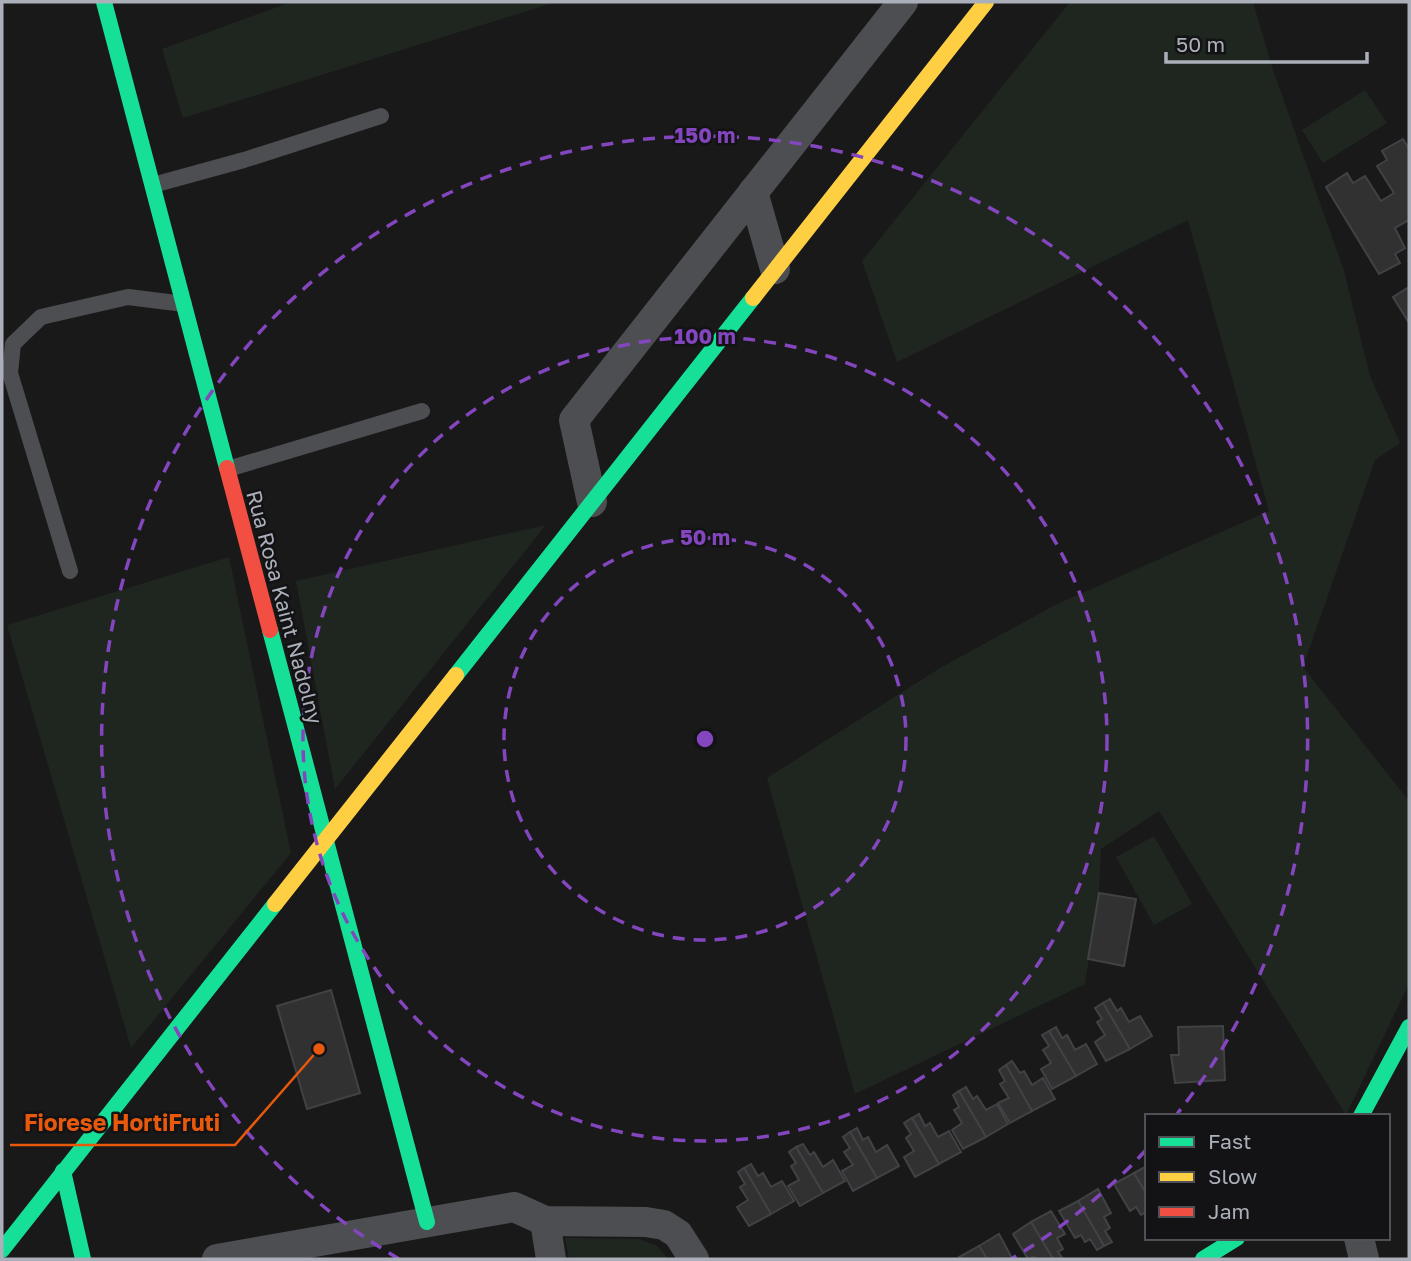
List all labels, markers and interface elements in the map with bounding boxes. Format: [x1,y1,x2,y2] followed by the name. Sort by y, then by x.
[1166,21,1367,65] scale bar
[1176,31,1225,57] text: 50 m
[675,122,735,148] text: 150 m
[674,323,736,349] text: 100 m
[241,487,329,727] street label: Rua Rosa Kaint Nadolny
[680,524,730,550] text: 50 m
[693,727,717,751] centre of rings
[10,1101,235,1145] callout: Fiorese HortiFruti
[24,1108,220,1136] text: Fiorese HortiFruti
[1145,1114,1390,1240] legend
[1208,1128,1251,1154] text: Fast
[1208,1163,1257,1189] text: Slow
[1208,1198,1250,1224] text: Jam

